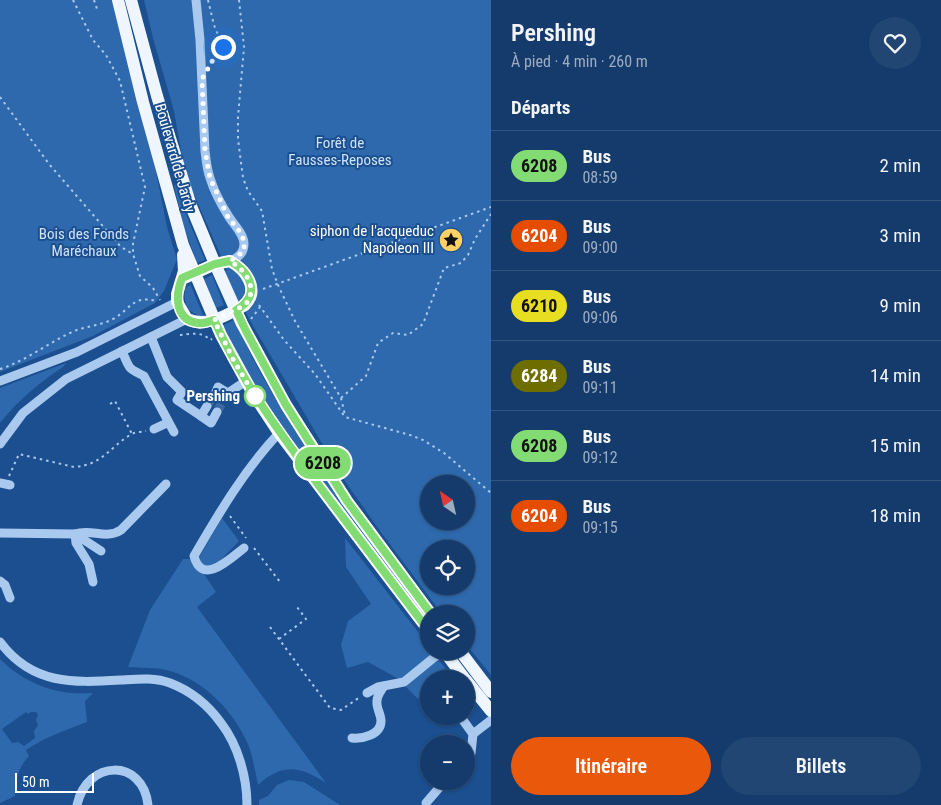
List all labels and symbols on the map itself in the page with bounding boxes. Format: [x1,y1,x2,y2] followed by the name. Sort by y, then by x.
[211,35,236,60] your location
[151,101,199,215] street label: Boulevard de Jardy
[288,134,392,169] park label: Forêt de Fausses-Reposes
[310,222,434,257] place label: siphon de l'acqueduc Napoleon III
[39,225,129,260] park label: Bois des Fonds Maréchaux
[438,227,464,253] place icon: siphon de l'acqueduc Napoleon III
[244,385,266,407] marker: Pershing
[187,387,240,405] place label: Pershing
[288,447,358,479] line badge: 6208
[420,475,475,530] north arrow
[15,770,94,793] scale bar

